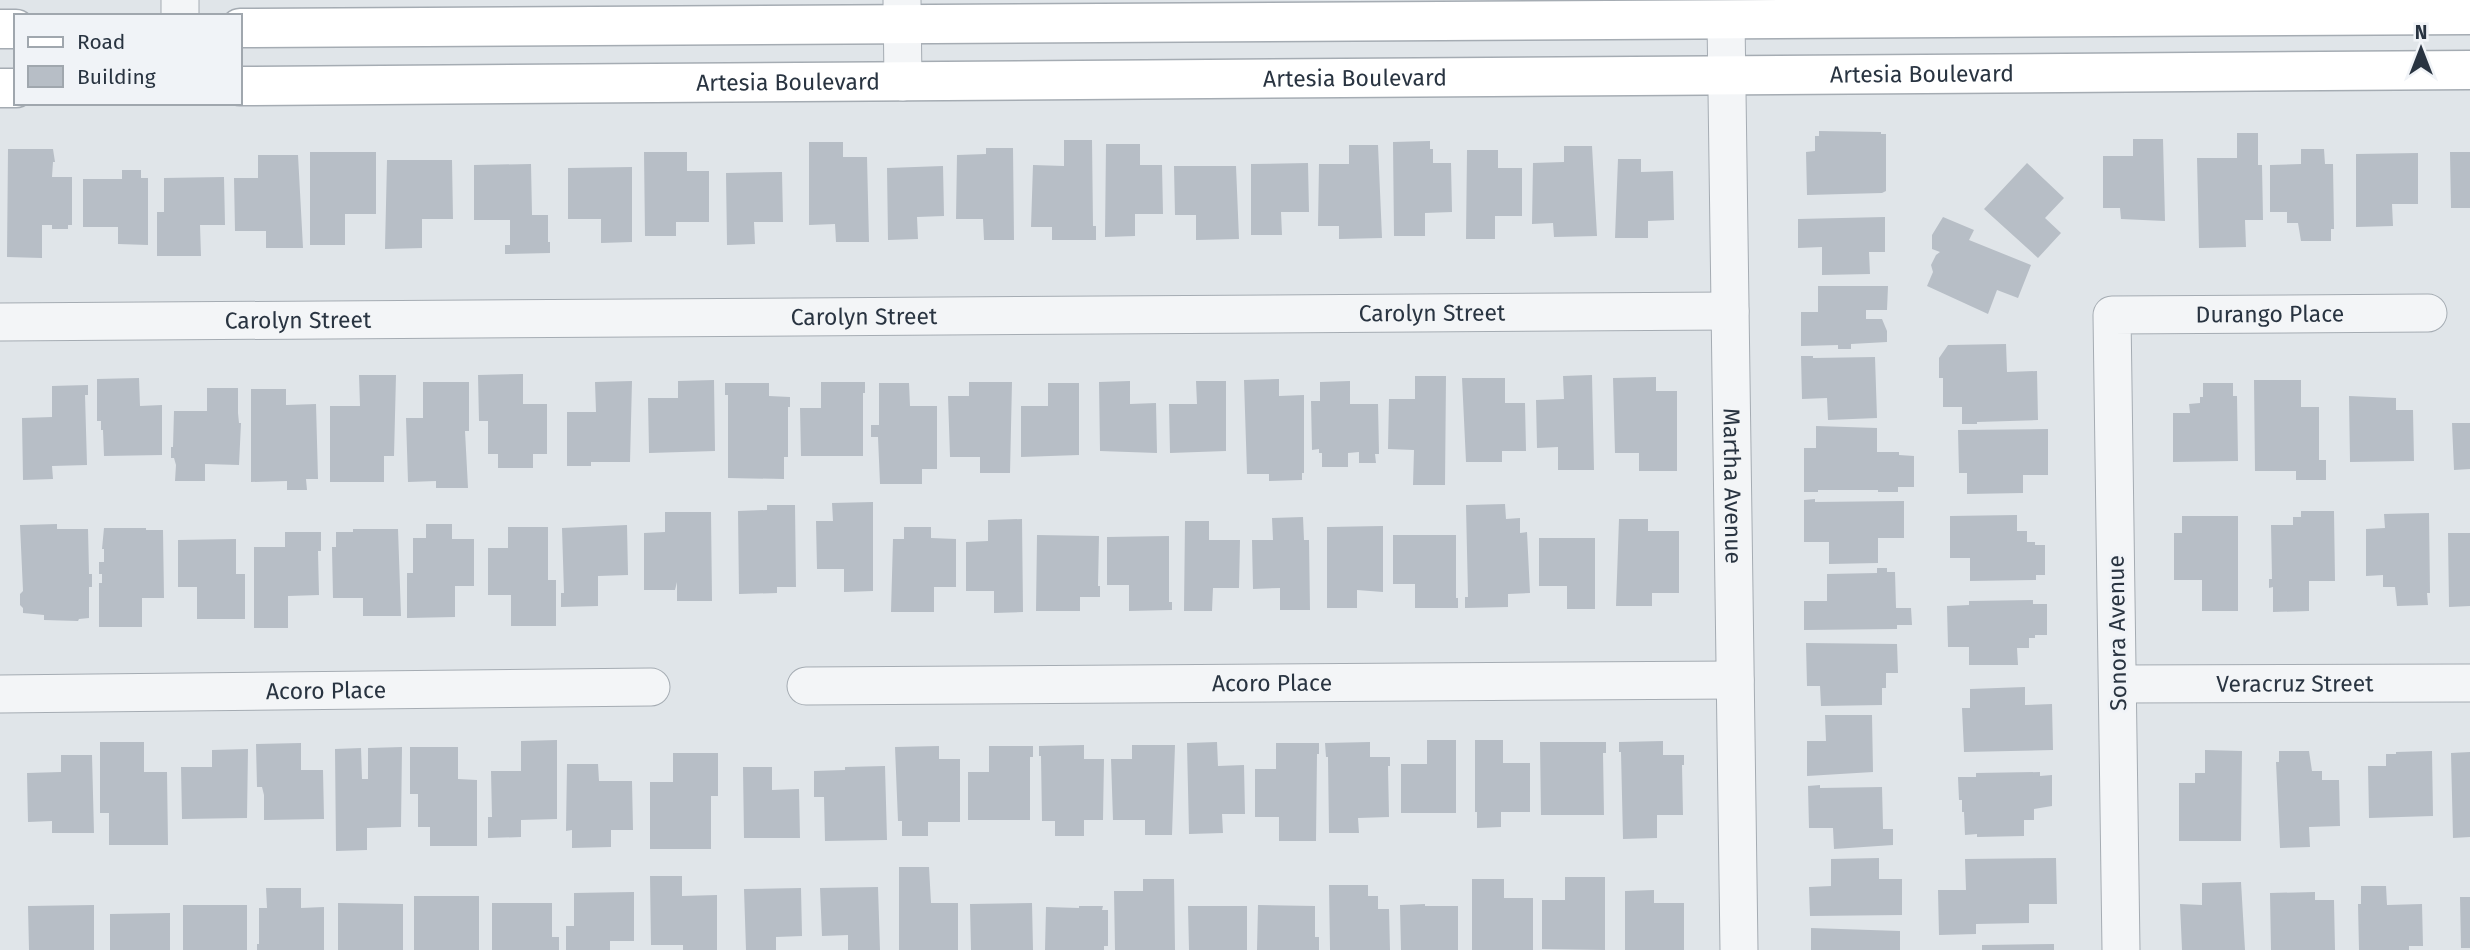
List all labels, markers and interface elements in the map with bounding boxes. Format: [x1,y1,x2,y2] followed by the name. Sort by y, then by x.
[14,14,242,105] legend
[2386,14,2456,84] north arrow
[2415,21,2427,44] text: N
[77,29,125,55] text: Road
[1830,59,2014,89] street label: Artesia Boulevard
[1263,63,1447,93] street label: Artesia Boulevard
[77,64,156,90] text: Building
[696,67,880,97] street label: Artesia Boulevard
[1359,298,1506,327] street label: Carolyn Street
[2195,300,2344,328] street label: Durango Place
[791,302,938,331] street label: Carolyn Street
[225,306,372,335] street label: Carolyn Street
[1717,408,1748,564] street label: Martha Avenue
[2102,555,2132,711] street label: Sonora Avenue
[1212,669,1332,697] street label: Acoro Place
[2216,669,2374,698] street label: Veracruz Street
[266,676,386,705] street label: Acoro Place

